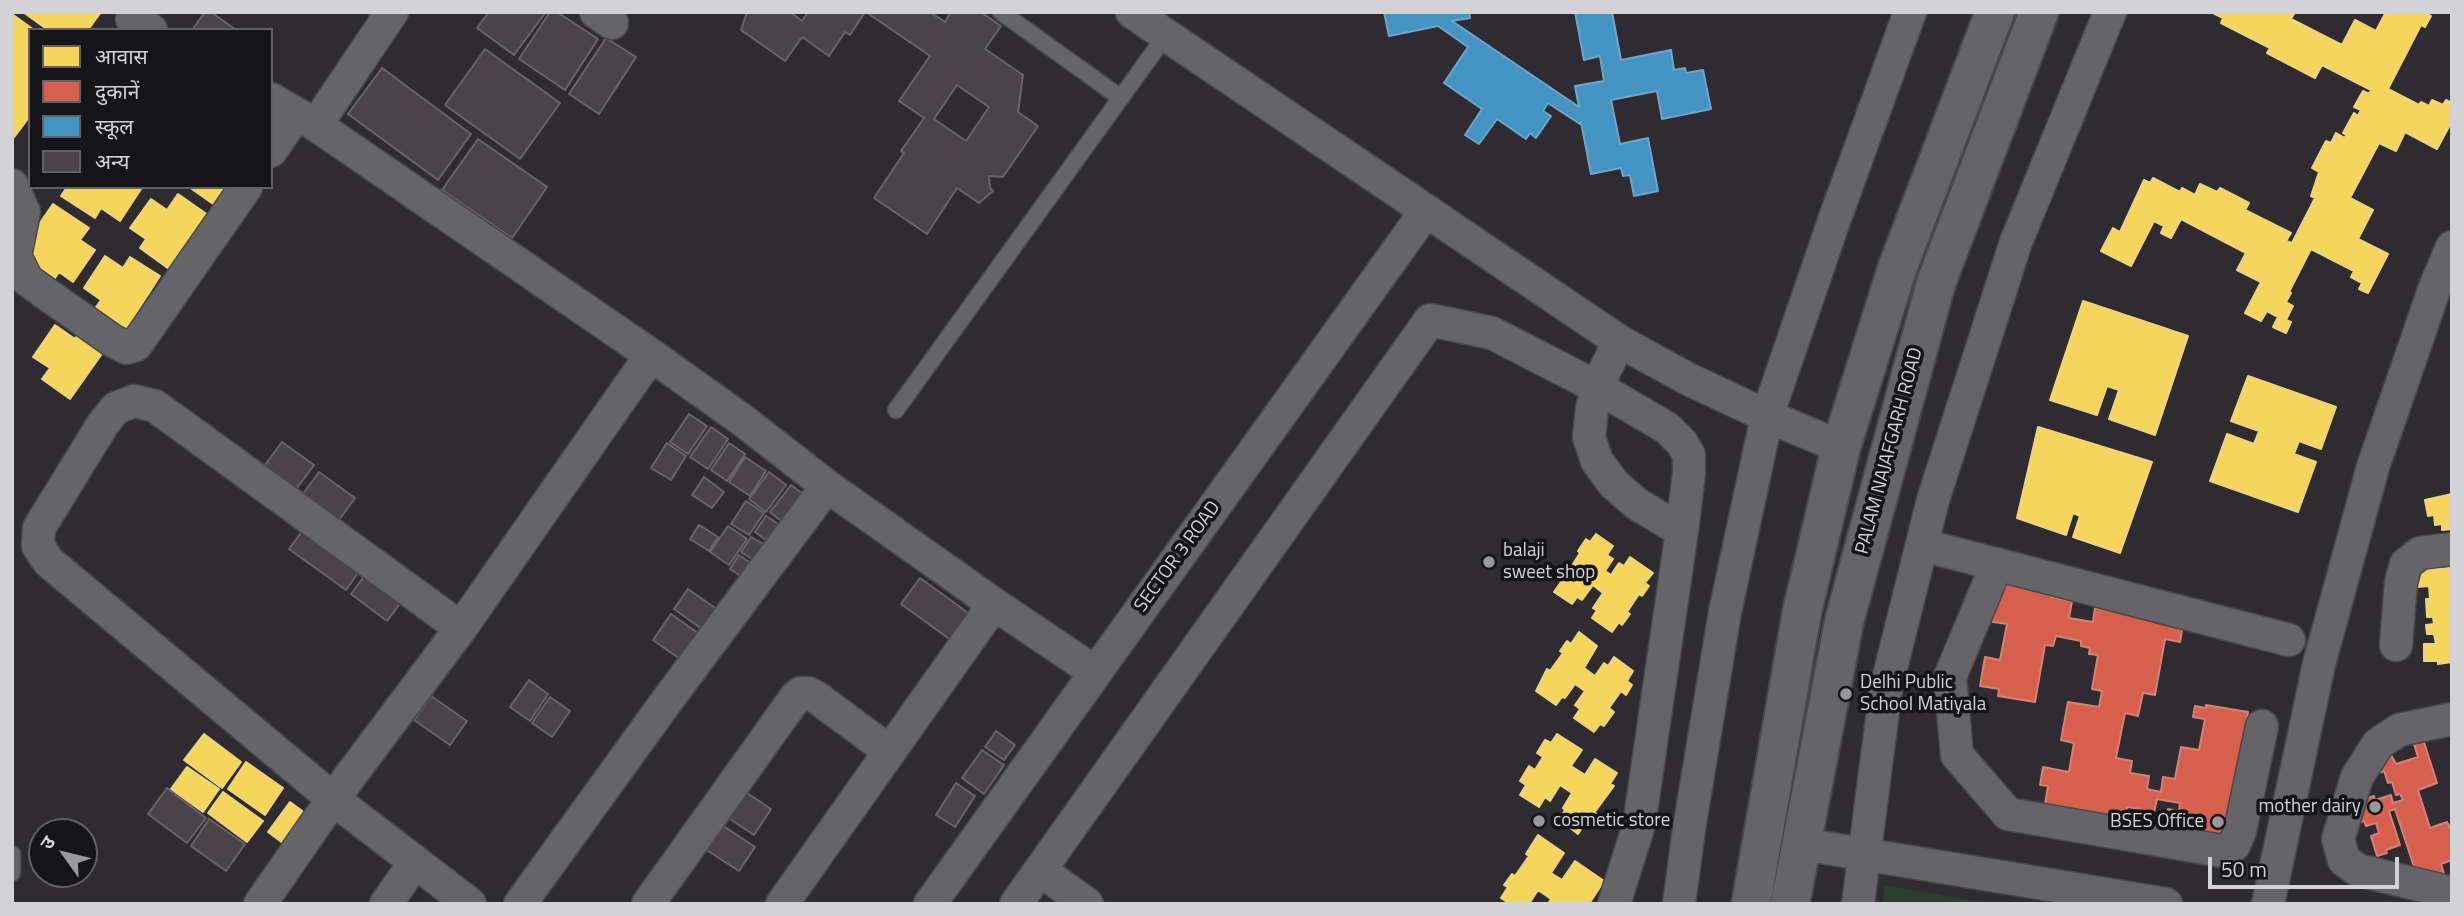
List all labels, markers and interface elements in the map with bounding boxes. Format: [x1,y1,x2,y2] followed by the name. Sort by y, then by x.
[28,28,273,189] legend
[95,40,148,72] text: आवास
[95,75,139,107] text: दुकानें
[95,110,134,142] text: स्कूल
[95,145,129,177] text: अन्य
[1851,345,1929,557] street label: PALAM NAJAFGARH ROAD
[1130,497,1226,617] street label: SECTOR 3 ROAD
[1503,540,1595,584] place label: balaji sweet shop
[1481,554,1497,570] marker: balaji sweet shop
[1860,672,1986,716] place label: Delhi Public School Matiyala
[1838,686,1854,702] marker: Delhi Public School Matiyala
[2258,796,2361,818] place label: mother dairy
[2367,799,2383,815] marker: mother dairy
[1553,810,1670,832] place label: cosmetic store
[2110,811,2204,833] place label: BSES Office
[1531,813,1547,829] marker: cosmetic store
[2210,814,2226,830] marker: BSES Office
[28,818,98,888] north arrow
[32,829,62,855] text: उ
[2212,842,2403,886] scale bar
[2221,853,2267,885] text: 50 m

